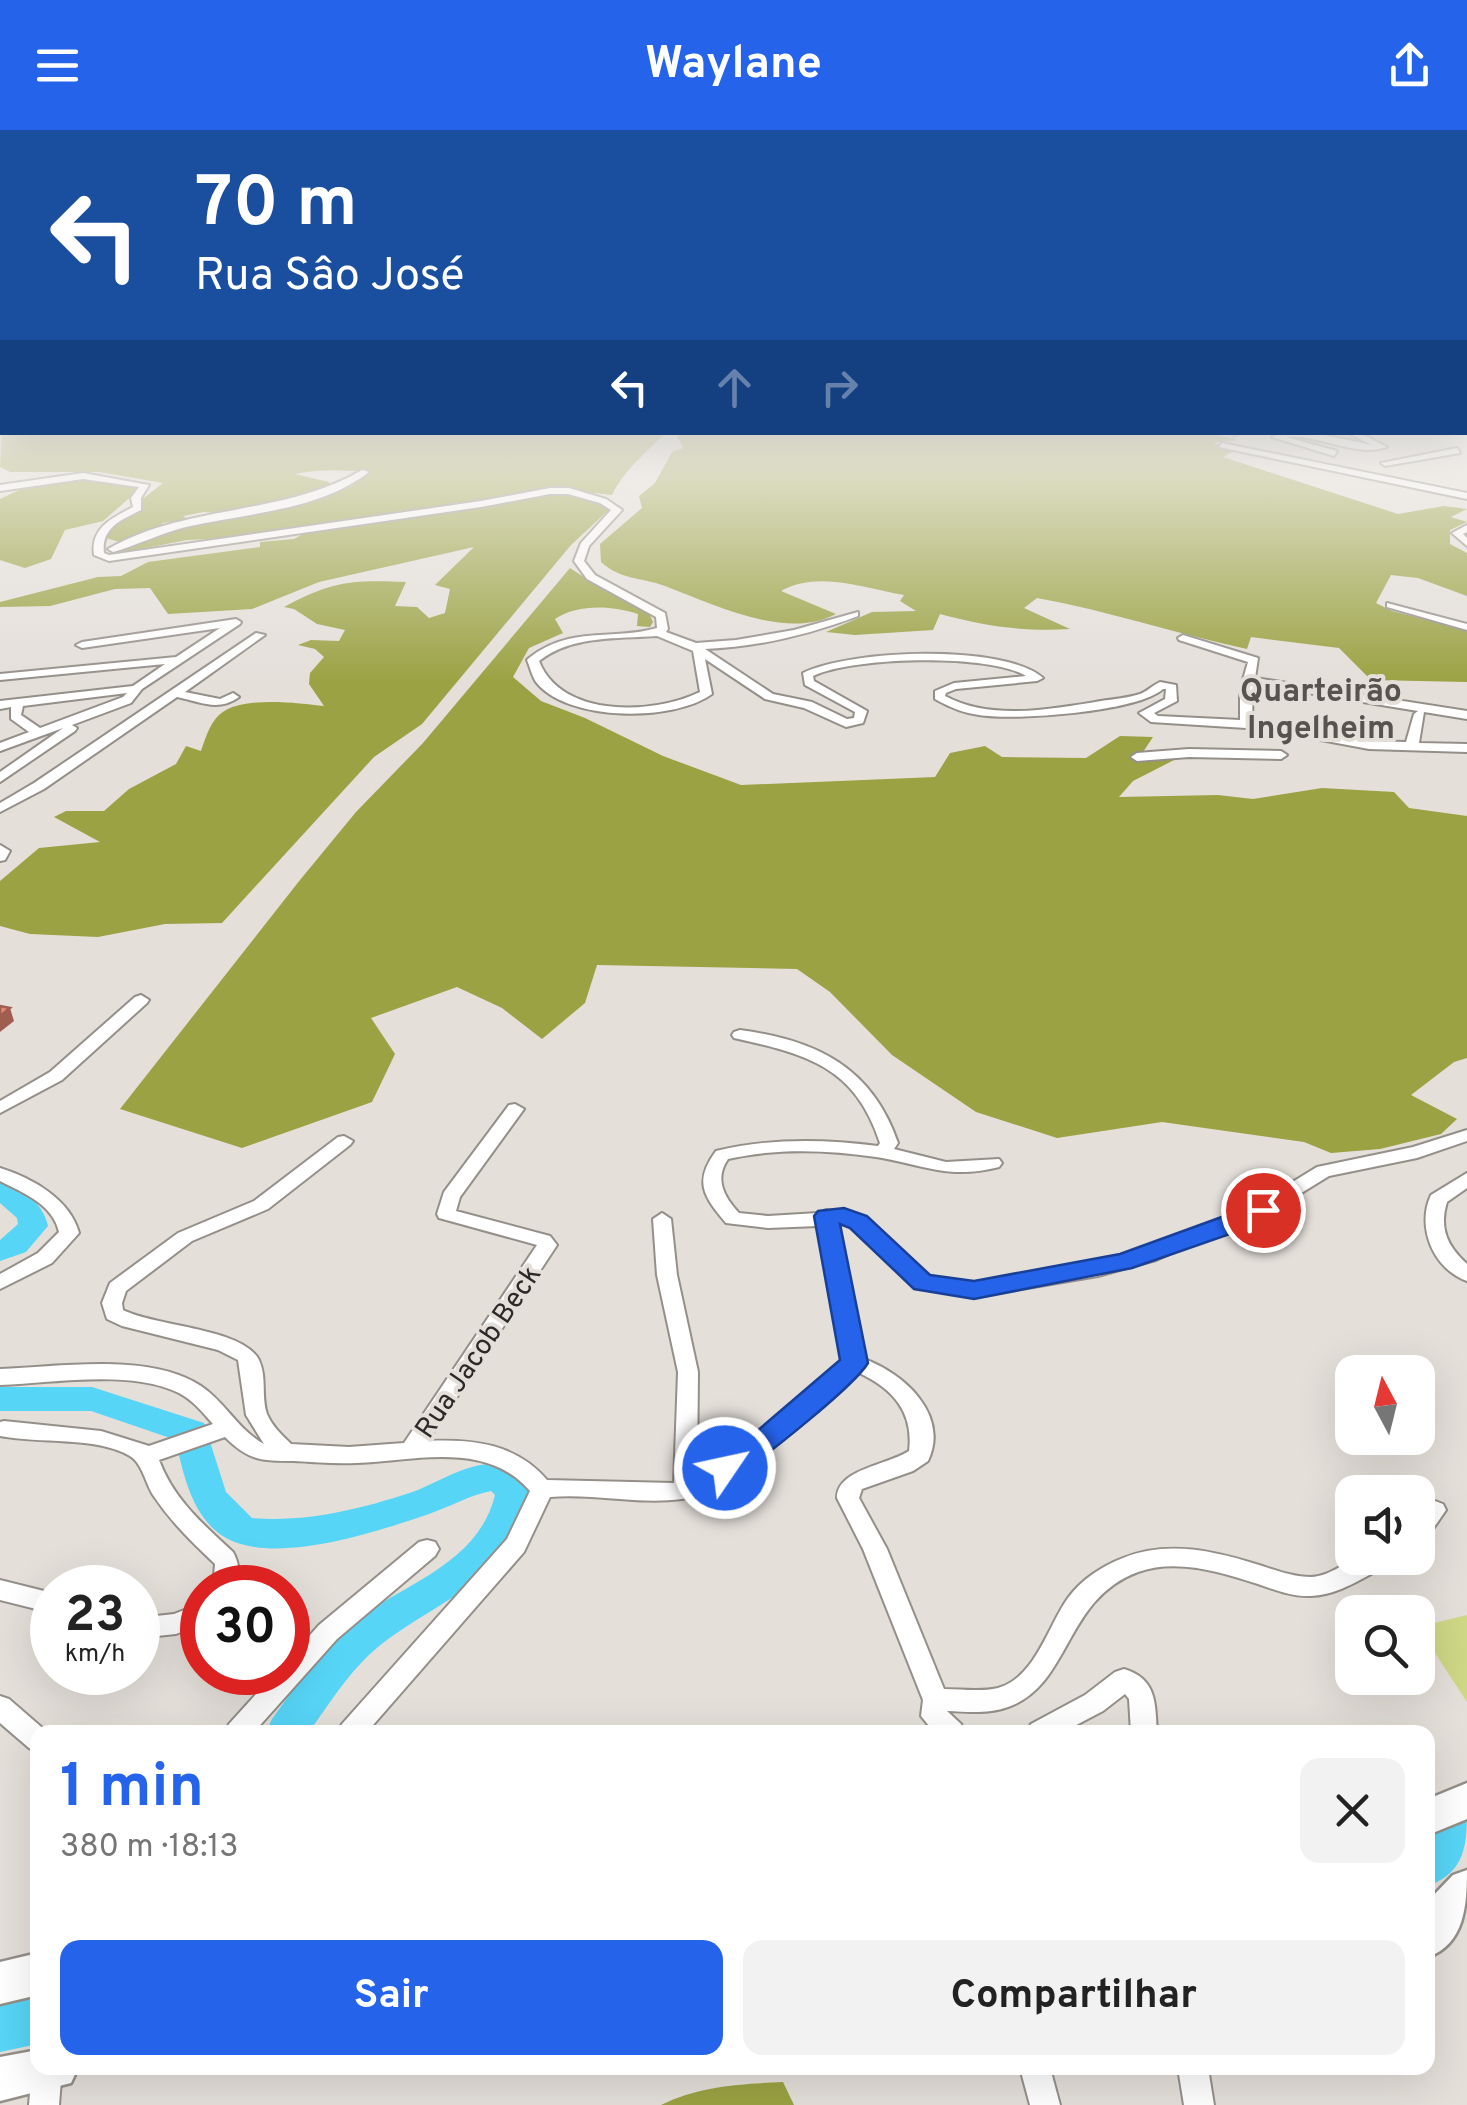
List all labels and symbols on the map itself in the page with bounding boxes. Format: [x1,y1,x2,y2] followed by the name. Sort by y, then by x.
[1240,673,1402,750] district label: Quarteirão Ingelheim
[1221,1168,1306,1253] pin
[408,1259,551,1446] street label: Rua Jacob Beck
[1335,1355,1435,1455] north arrow
[673,1416,777,1520] position arrow
[180,1565,310,1695] speed limit sign: 30

